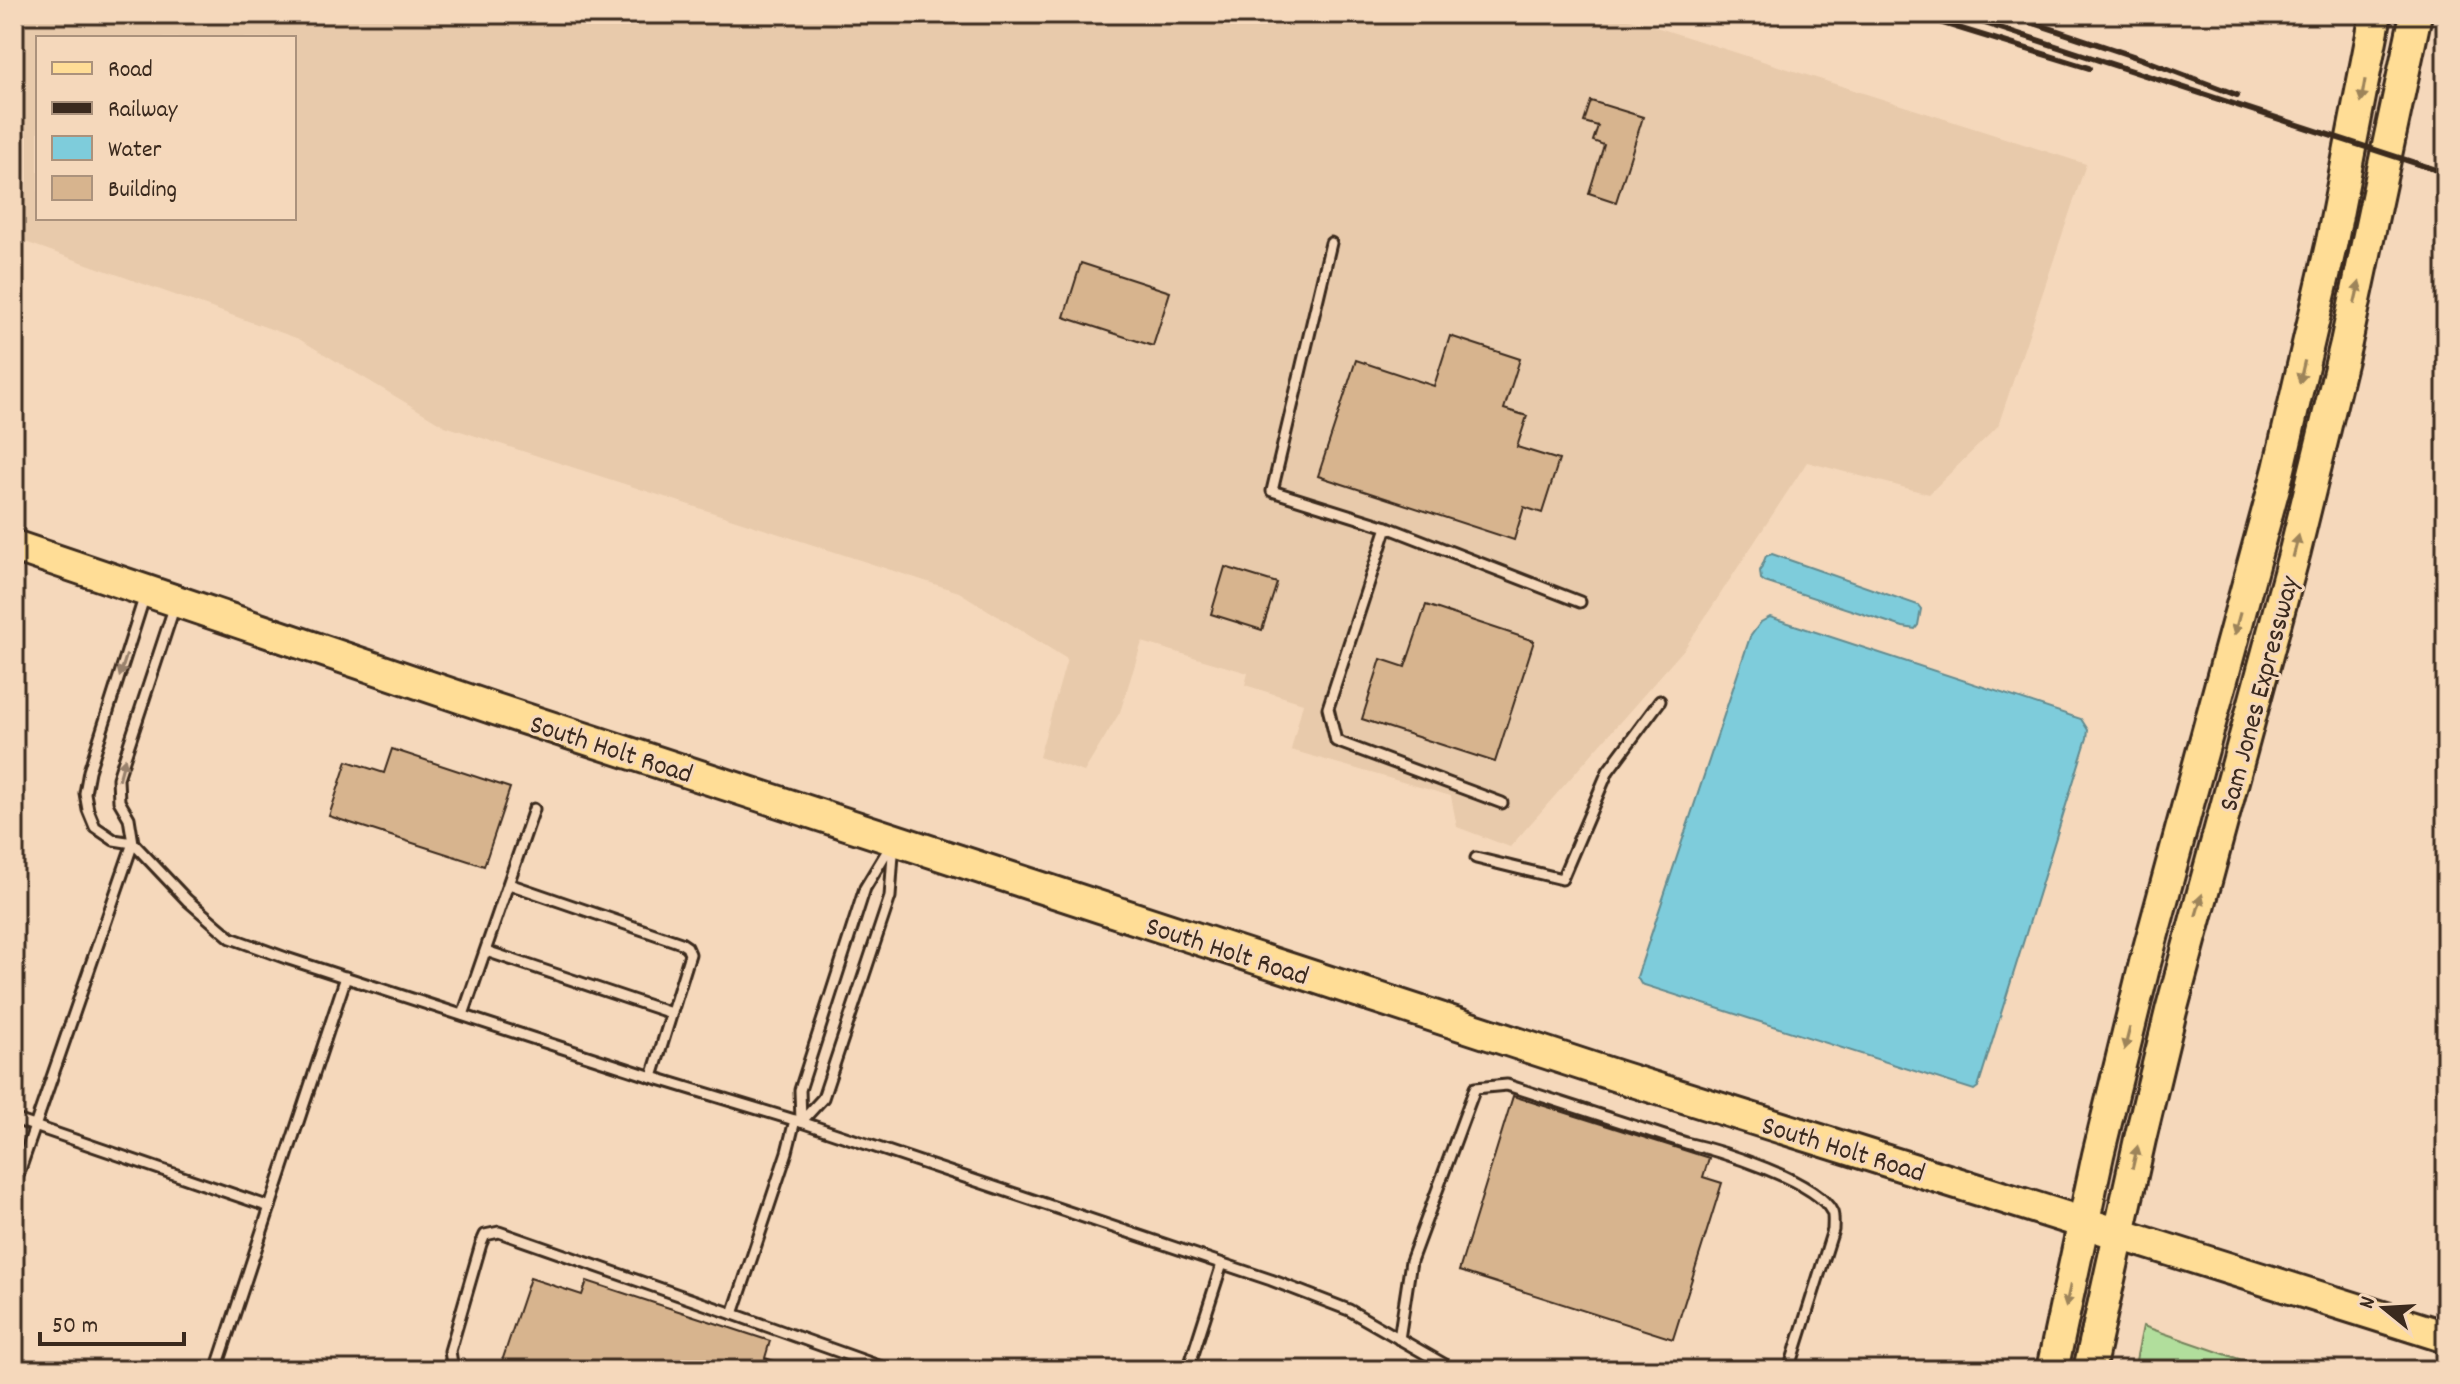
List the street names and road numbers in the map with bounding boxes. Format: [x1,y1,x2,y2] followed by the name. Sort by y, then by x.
[2211,572,2313,816] street label: Sam Jones Expressway
[524,707,697,797] street label: South Holt Road
[1140,909,1313,999] street label: South Holt Road
[1756,1108,1929,1196] street label: South Holt Road

